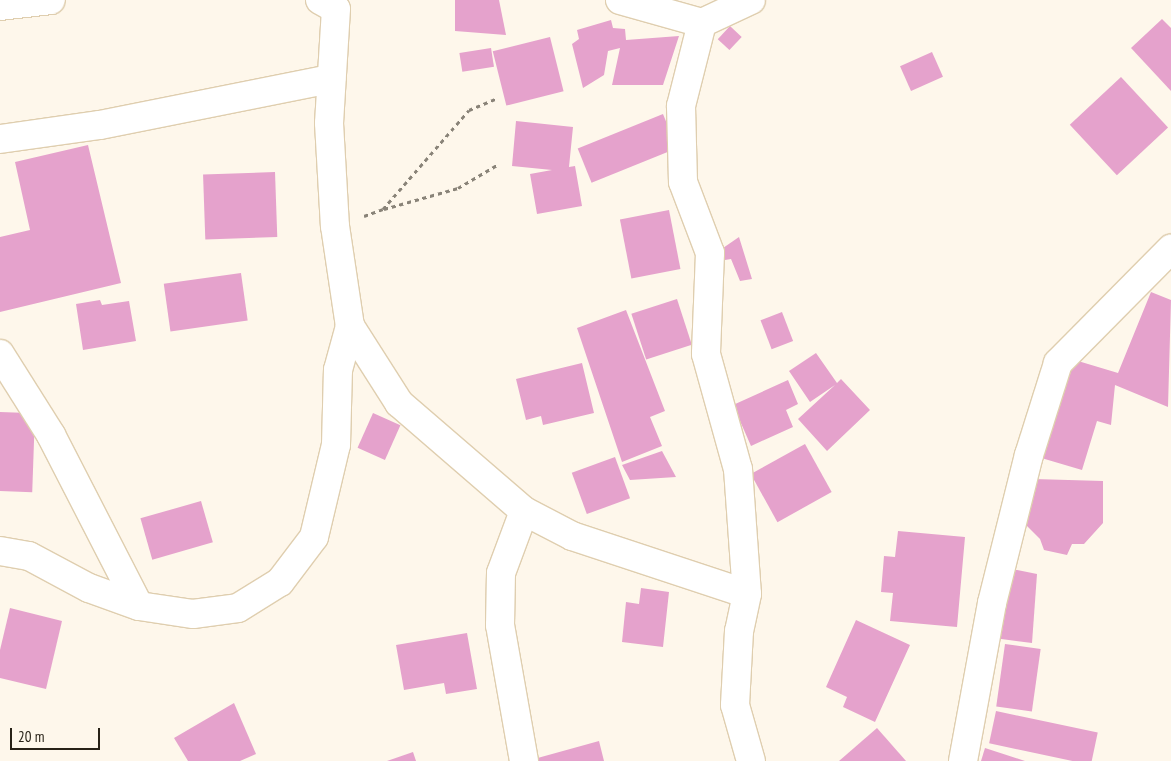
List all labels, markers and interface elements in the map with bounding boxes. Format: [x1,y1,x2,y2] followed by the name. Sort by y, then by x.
[12,718,102,750] scale bar
[18,727,44,746] text: 20 m

